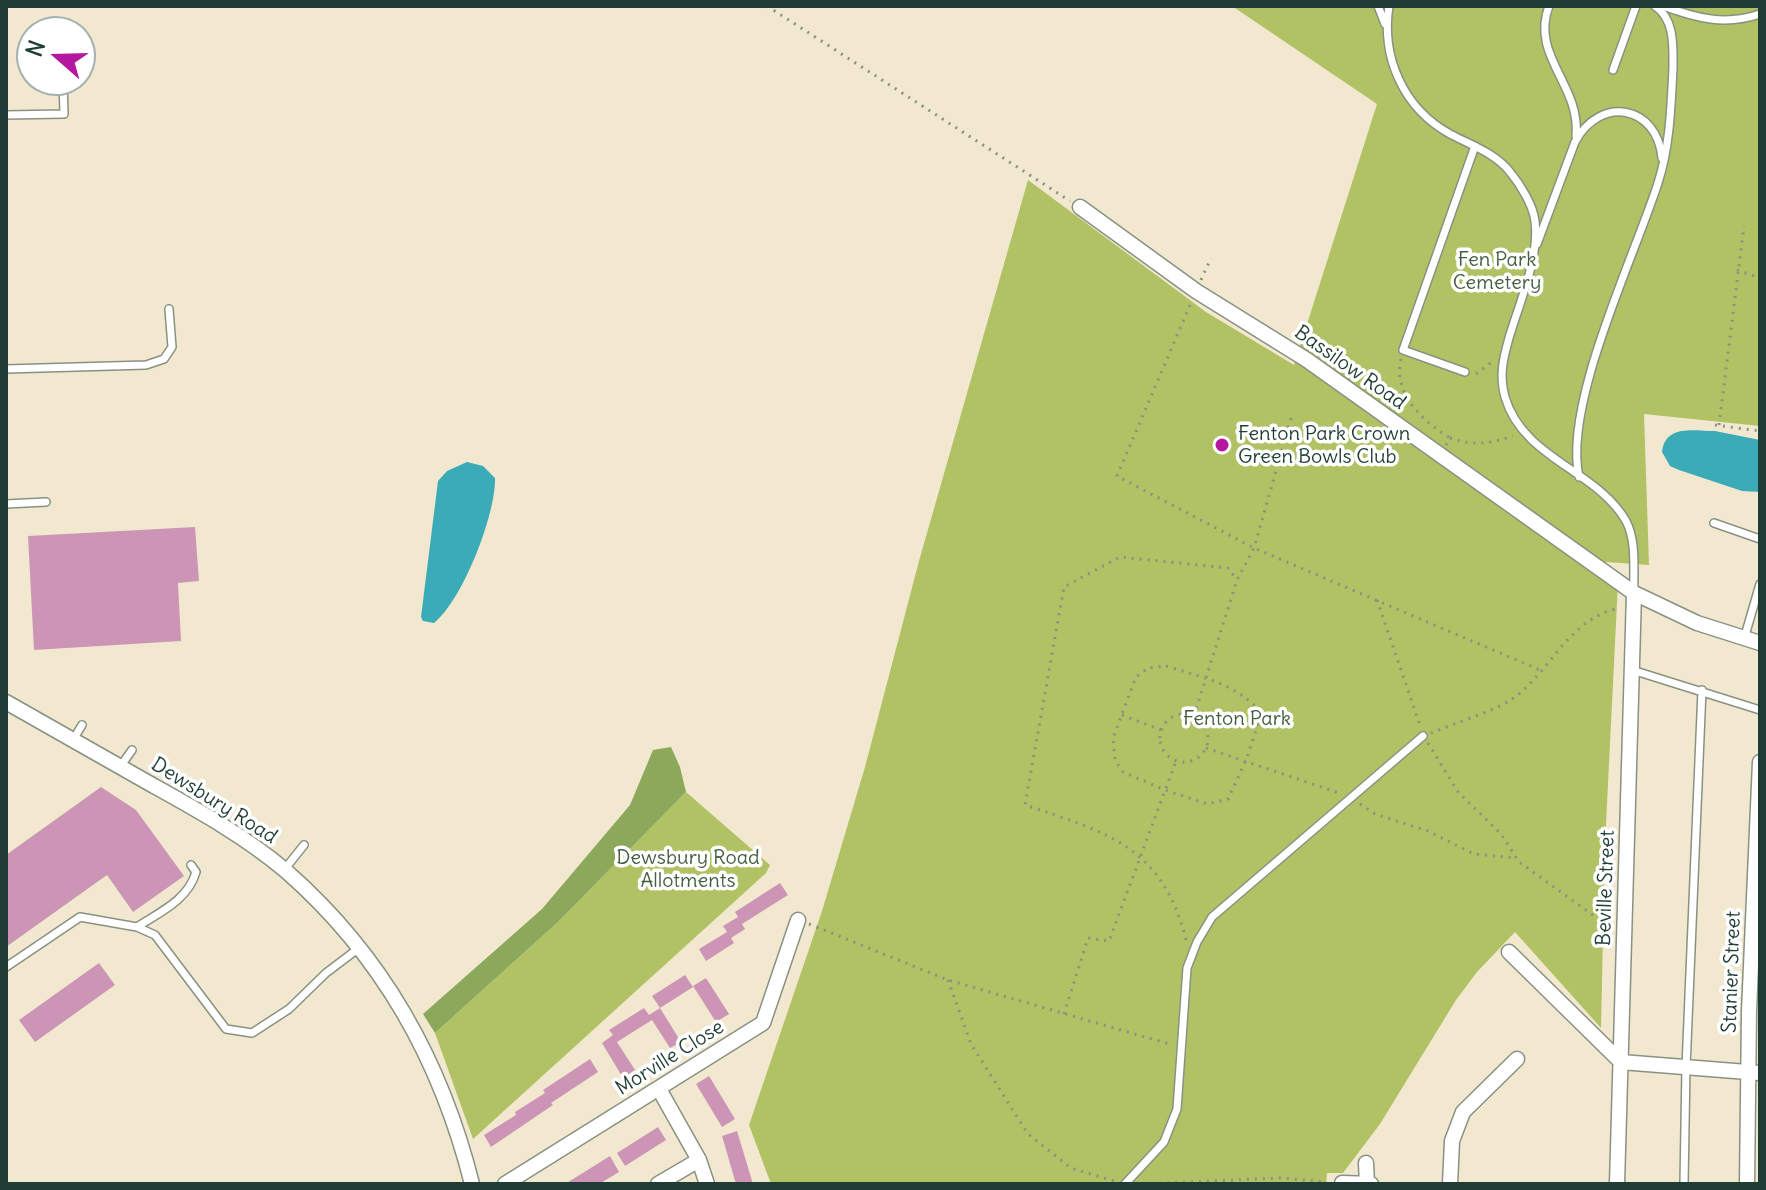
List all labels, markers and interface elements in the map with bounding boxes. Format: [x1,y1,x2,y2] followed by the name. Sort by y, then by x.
[16,16,96,96] north arrow
[20,37,51,60] text: N
[1453,248,1541,295] park label: Fen Park Cemetery
[1290,321,1410,415] street label: Bassilow Road
[1238,422,1410,469] place label: Fenton Park Crown Green Bowls Club
[1213,436,1231,454] marker: Fenton Park Crown Green Bowls Club
[1183,707,1291,731] park label: Fenton Park
[147,753,281,849] street label: Dewsbury Road
[1592,830,1620,946] street label: Beville Street
[616,846,760,893] park label: Dewsbury Road Allotments
[1718,911,1746,1033] street label: Stanier Street
[612,1015,728,1101] street label: Morville Close

